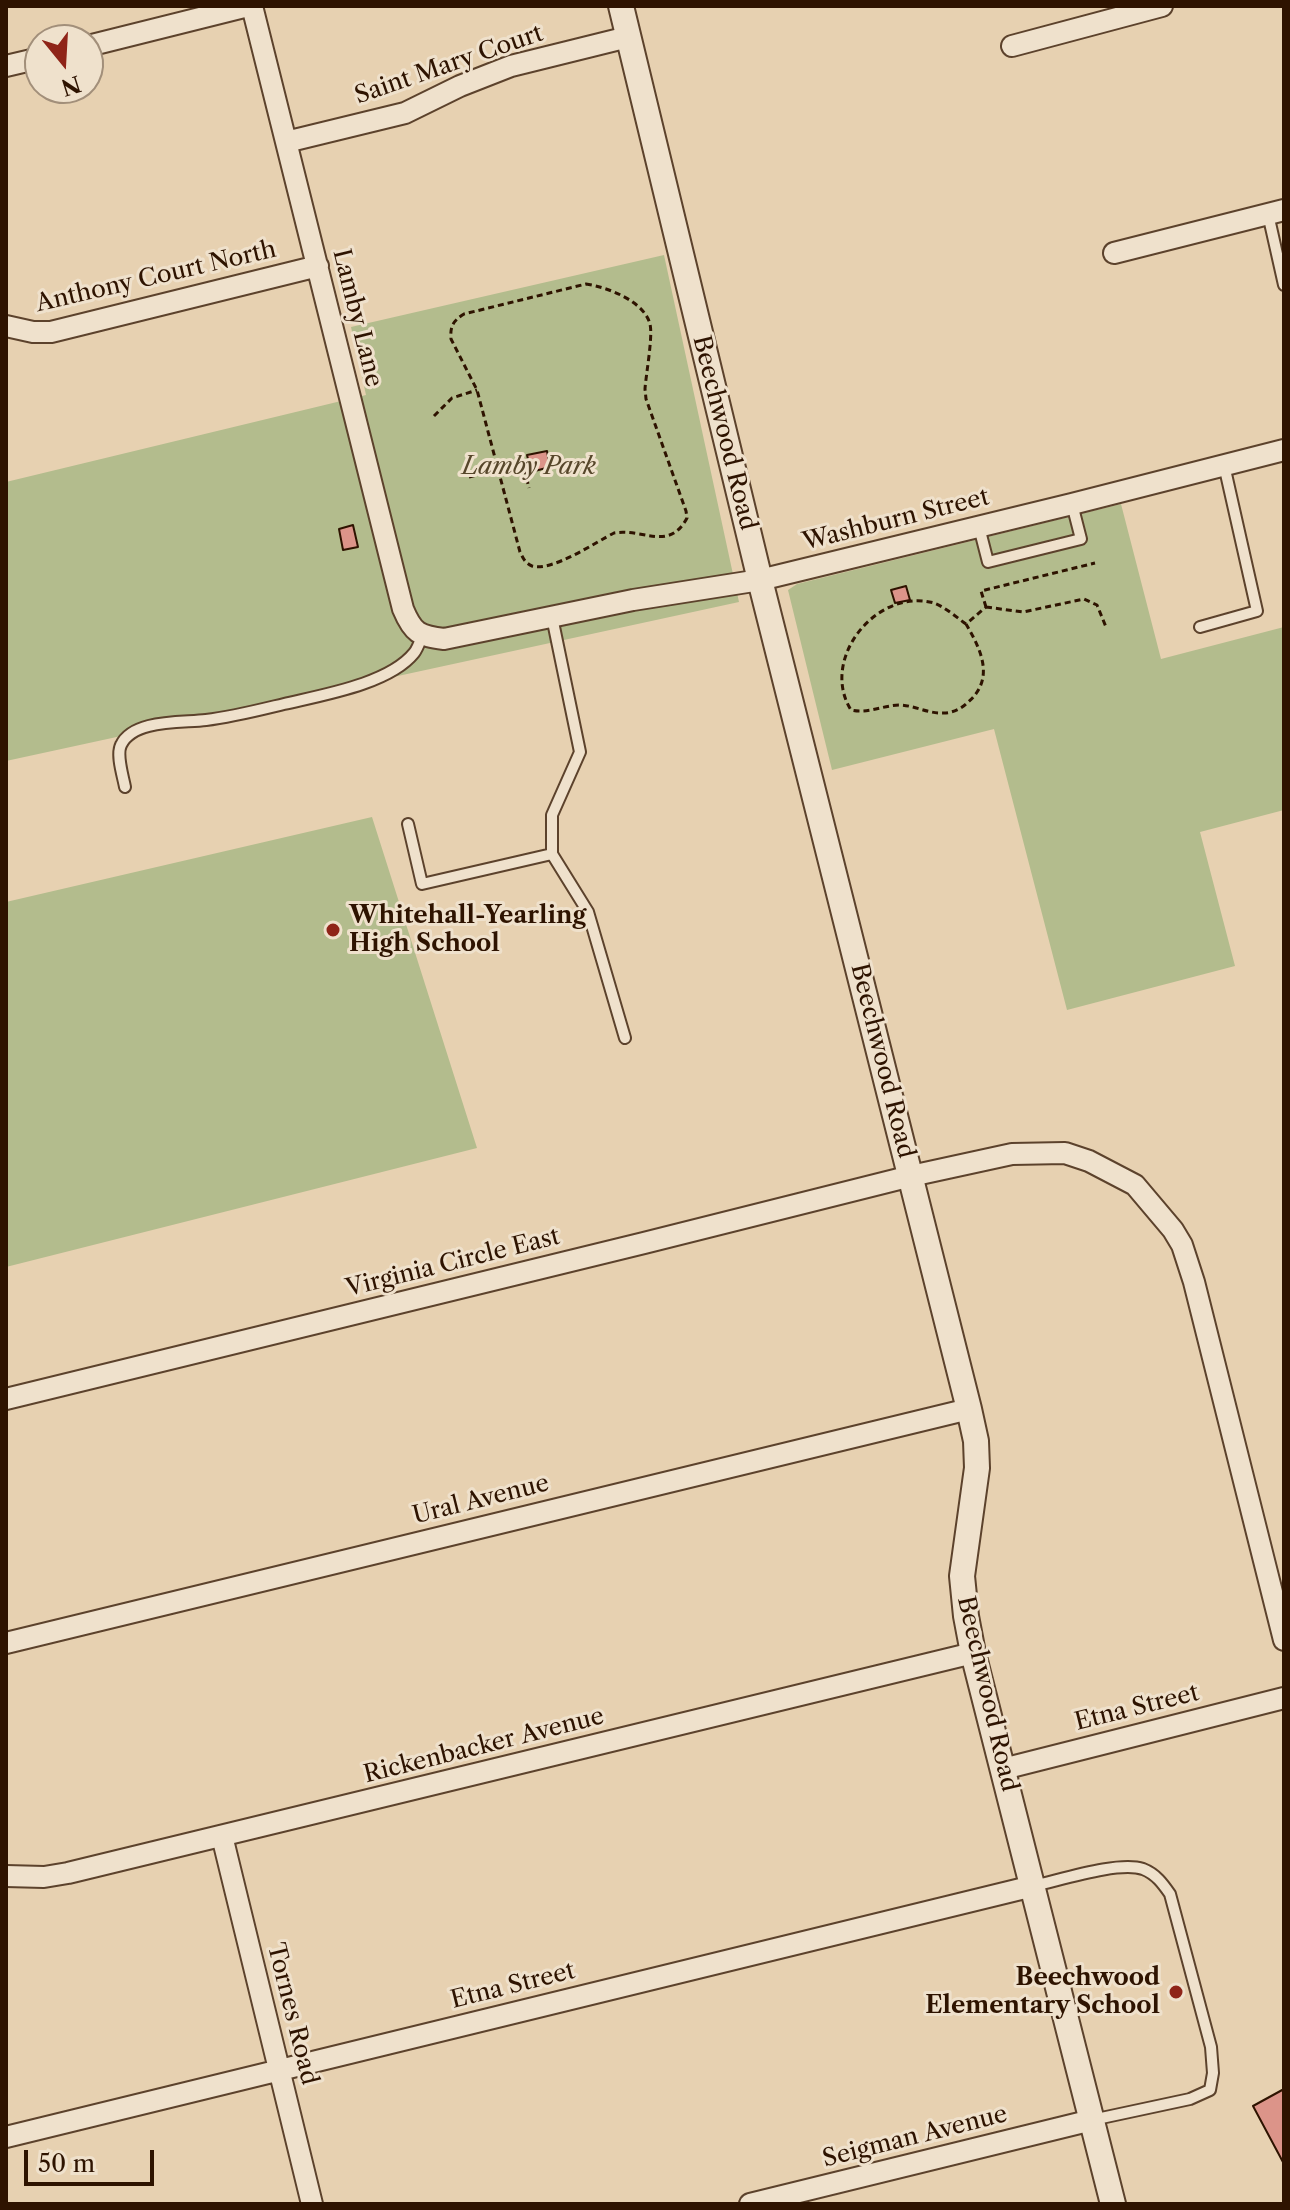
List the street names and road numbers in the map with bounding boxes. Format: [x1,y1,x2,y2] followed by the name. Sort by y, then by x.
[351,19,547,111] street label: Saint Mary Court
[33,235,279,319] street label: Anthony Court North
[326,246,388,390] street label: Lamby Lane
[686,333,762,533] street label: Beechwood Road
[800,483,992,557] street label: Washburn Street
[844,961,920,1161] street label: Beechwood Road
[343,1223,563,1303] street label: Virginia Circle East
[410,1469,552,1531] street label: Ural Avenue
[951,1593,1023,1795] street label: Beechwood Road
[1072,1679,1202,1737] street label: Etna Street
[361,1702,607,1790] street label: Rickenbacker Avenue
[260,1940,324,2088] street label: Tornes Road
[448,1957,578,2015] street label: Etna Street
[820,2100,1010,2174] street label: Seigman Avenue

